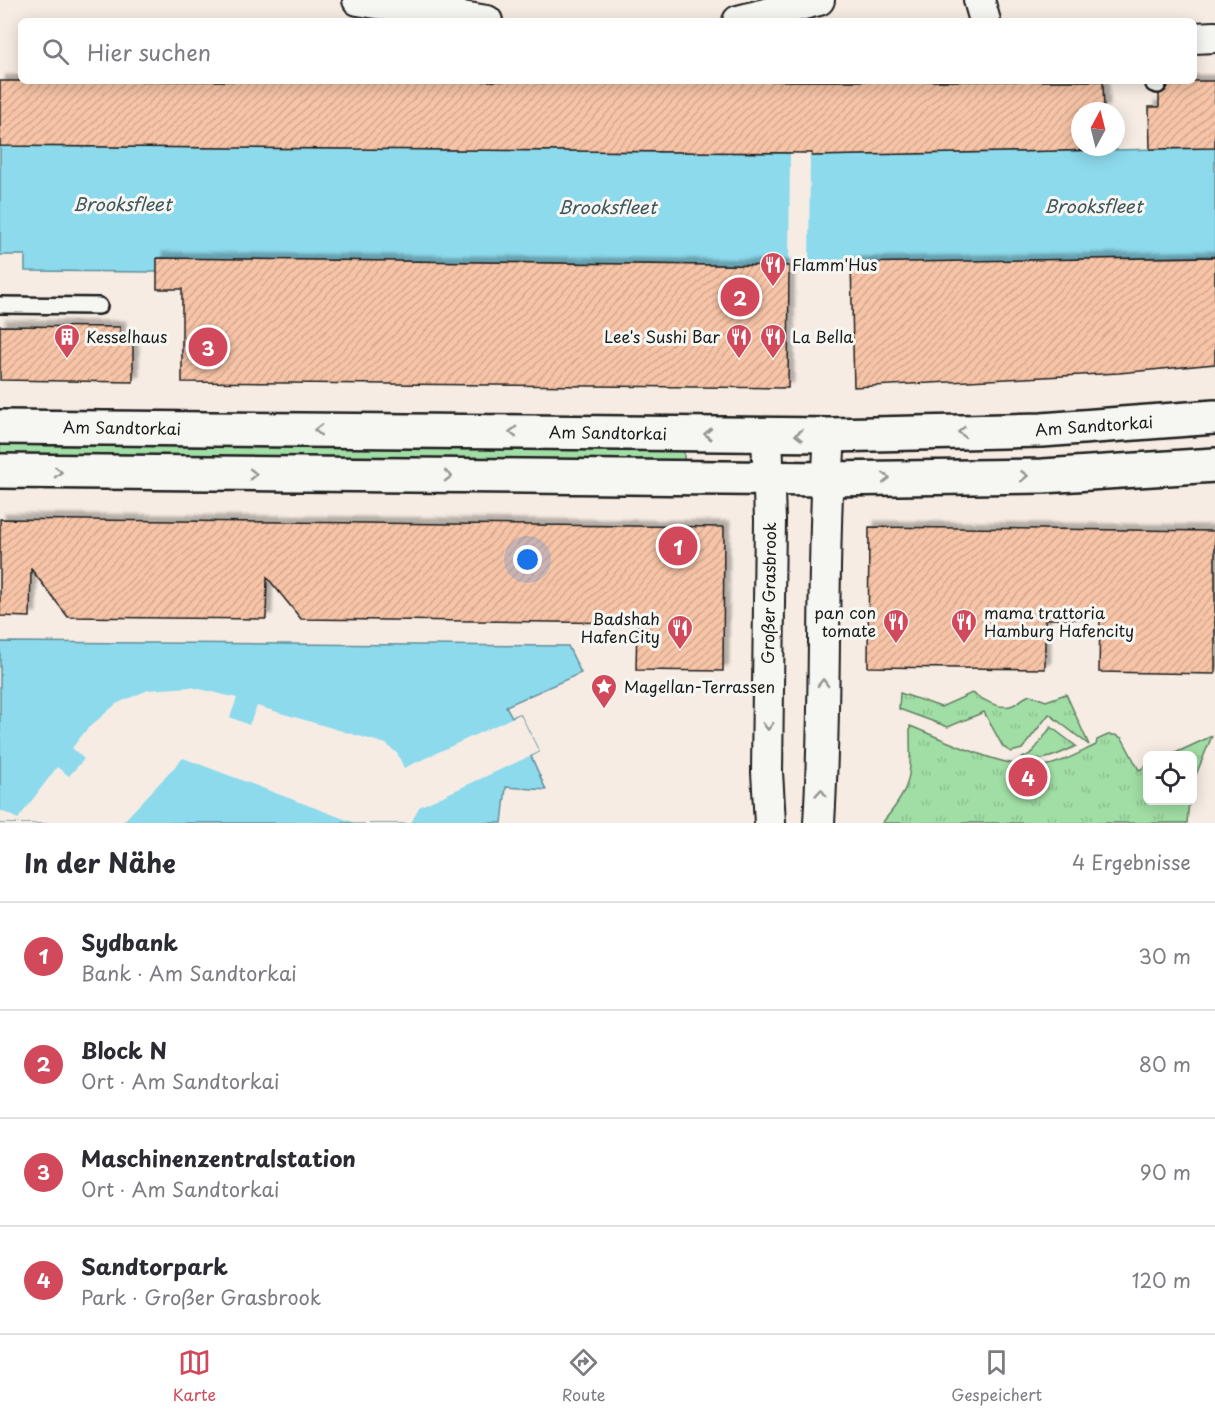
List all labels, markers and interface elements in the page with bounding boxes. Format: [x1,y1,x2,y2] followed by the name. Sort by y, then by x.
[18,18,1197,84] search box
[39,35,72,68] icon: search
[87,35,211,68] text: Hier suchen
[1071,102,1125,156] north arrow
[73,190,174,217] water label: Brooksfleet
[1044,192,1145,219] water label: Brooksfleet
[558,193,659,220] water label: Brooksfleet
[758,250,788,288] restaurant icon: Flamm'Hus
[792,252,877,276] place label: Flamm'Hus
[720,274,760,320] pin: 2
[52,322,82,360] building icon: Kesselhaus
[724,322,754,360] restaurant icon: Lee's Sushi Bar
[758,322,788,360] restaurant icon: La Bella
[86,324,167,348] place label: Kesselhaus
[188,324,228,370] pin: 3
[604,324,721,348] place label: Lee's Sushi Bar
[792,324,853,348] place label: La Bella
[1034,409,1154,441] street label: Am Sandtorkai
[63,414,181,440] street label: Am Sandtorkai
[549,419,667,445] street label: Am Sandtorkai
[314,424,323,436] one-way arrow
[509,426,518,438] one-way arrow
[958,426,967,438] one-way arrow
[704,428,713,440] one-way arrow
[794,429,803,441] one-way arrow
[54,465,63,478] one-way arrow
[249,468,258,480] one-way arrow
[444,470,453,482] one-way arrow
[1020,470,1029,483] one-way arrow
[881,472,890,484] one-way arrow
[755,522,781,664] street label: Großer Grasbrook
[658,524,698,568] pin: 1
[513,545,542,574] your location
[814,600,876,642] place label: pan con tomate
[984,600,1134,642] place label: mama trattoria Hamburg Hafencity
[581,606,660,648] place label: Badshah HafenCity
[881,607,911,645] restaurant icon: pan con tomate
[949,607,979,645] restaurant icon: mama trattoria Hamburg Hafencity
[665,613,695,651] restaurant icon: Badshah HafenCity
[589,672,619,710] place icon: Magellan-Terrassen
[624,674,775,698] place label: Magellan-Terrassen
[817,678,830,687] one-way arrow
[762,722,774,731] one-way arrow
[1143,751,1197,805] map controls
[1143,751,1197,805] button: locate
[1008,754,1048,800] pin: 4
[814,788,827,797] one-way arrow
[24,843,176,882] text: In der Nähe
[1072,847,1191,877] text: 4 Ergebnisse
[81,925,178,958] text: Sydbank
[39,941,48,971] text: 1
[1138,941,1191,971] text: 30 m
[81,958,297,988] text: Bank · Am Sandtorkai
[81,1033,167,1066] text: Block N
[36,1049,51,1079] text: 2
[1139,1049,1191,1079] text: 80 m
[81,1066,279,1096] text: Ort · Am Sandtorkai
[81,1141,356,1174] text: Maschinenzentralstation
[37,1157,50,1187] text: 3
[1140,1157,1191,1187] text: 90 m
[81,1174,279,1204] text: Ort · Am Sandtorkai
[81,1249,228,1282] text: Sandtorpark
[37,1265,50,1295] text: 4
[1132,1265,1191,1295] text: 120 m
[81,1282,321,1312] text: Park · Großer Grasbrook
[173,1346,216,1406] tab: Karte
[562,1346,606,1406] tab: Route
[951,1346,1042,1406] tab: Gespeichert

